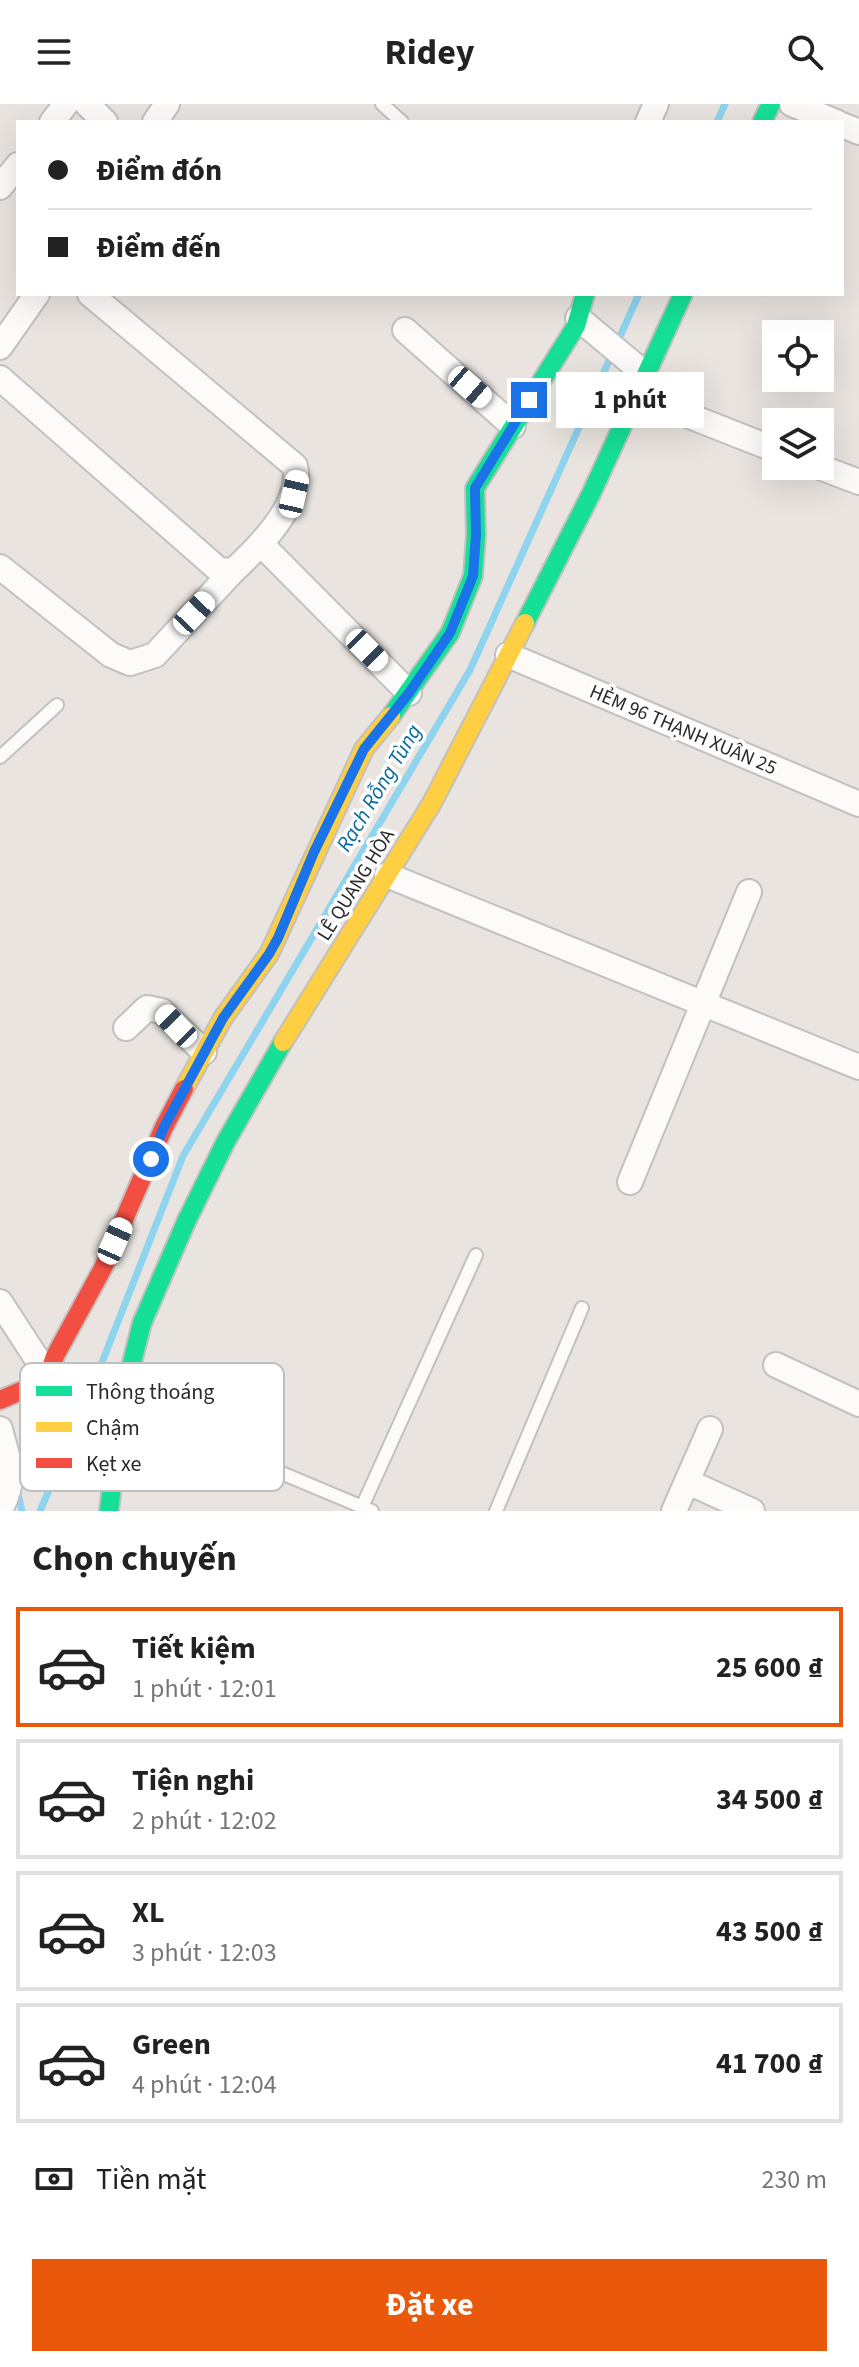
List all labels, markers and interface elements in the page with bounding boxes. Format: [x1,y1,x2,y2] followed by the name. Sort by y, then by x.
[385,27,474,78] text: Ridey
[32,30,76,74] icon: menu
[783,30,827,74] icon: search
[96,149,222,192] text: Điểm đón
[96,226,221,269] text: Điểm đến
[762,320,834,480] map controls
[762,320,834,392] button: locate
[444,362,496,412] car
[557,372,705,428] callout: 1 phút
[593,381,667,418] text: 1 phút
[511,382,547,418] route end
[762,408,834,480] button: layers
[277,468,311,520] car
[169,587,219,639] car
[342,625,392,675] car
[585,678,781,782] street label: HẺM 96 THẠNH XUÂN 25
[328,718,430,858] water label: Rạch Rỗng Tùng
[310,824,402,946] street label: LÊ QUANG HÒA
[151,1000,201,1052] car
[133,1141,169,1177] route start
[94,1214,136,1268] car
[20,1363,284,1491] legend
[86,1376,214,1408] text: Thông thoáng
[86,1412,140,1444] text: Chậm
[86,1448,142,1480] text: Kẹt xe
[32,1533,237,1584] text: Chọn chuyến
[132,1627,256,1670] text: Tiết kiệm
[36,1631,108,1703] icon: car
[716,1646,823,1689] text: 25 600 ₫
[132,1670,277,1707] text: 1 phút · 12:01
[132,1759,254,1802] text: Tiện nghi
[36,1763,108,1835] icon: car
[716,1778,823,1821] text: 34 500 ₫
[132,1802,277,1839] text: 2 phút · 12:02
[132,1891,165,1934] text: XL
[36,1895,108,1967] icon: car
[716,1910,823,1953] text: 43 500 ₫
[132,1934,277,1971] text: 3 phút · 12:03
[132,2023,211,2066] text: Green
[36,2027,108,2099] icon: car
[716,2042,823,2085] text: 41 700 ₫
[132,2066,277,2103] text: 4 phút · 12:04
[32,2157,76,2201] icon: cash
[96,2158,206,2201] text: Tiền mặt
[761,2161,827,2198] text: 230 m
[32,2259,827,2351] button: Đặt xe

